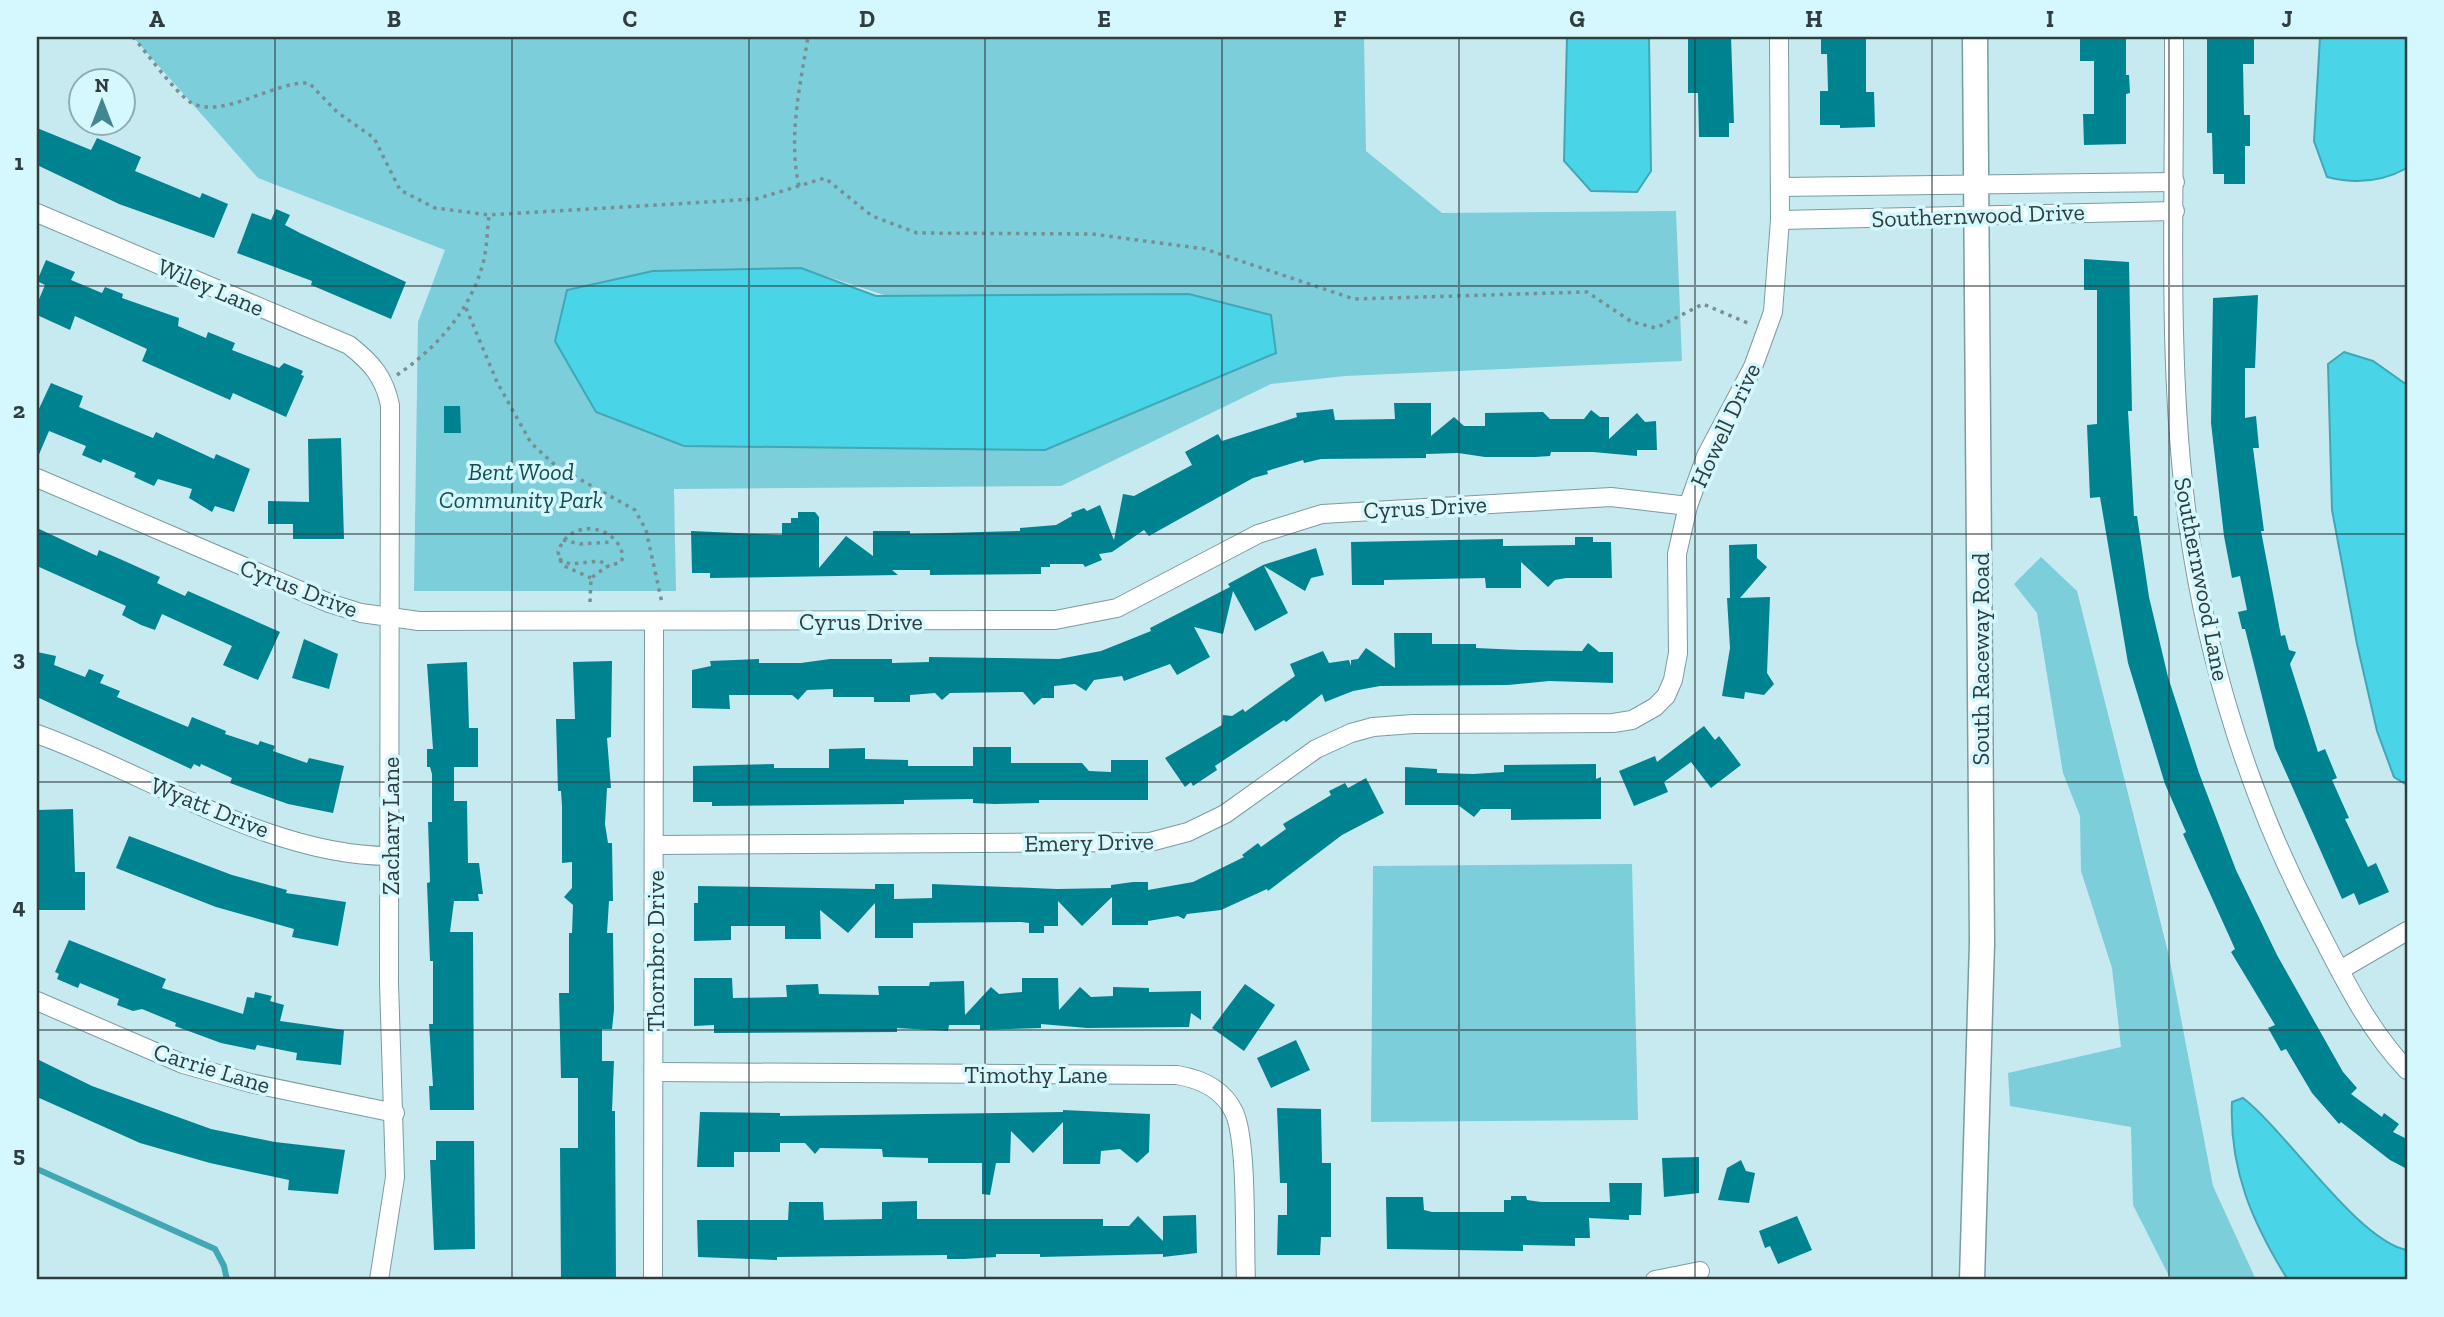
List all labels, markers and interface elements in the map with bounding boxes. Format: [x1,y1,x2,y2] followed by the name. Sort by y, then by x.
[149,5,165,33] text: A
[387,5,401,33] text: B
[623,5,637,33] text: C
[859,5,875,33] text: D
[1097,5,1111,33] text: E
[1333,5,1347,33] text: F
[1569,5,1585,33] text: G
[1805,5,1823,33] text: H
[2046,5,2054,33] text: I
[2281,5,2293,33] text: J
[66,66,136,136] north arrow
[95,74,109,97] text: N
[14,148,24,176] text: 1
[1871,197,2085,233] street label: Southernwood Drive
[153,252,269,322] street label: Wiley Lane
[1684,358,1766,492] street label: Howell Drive
[13,396,25,424] text: 2
[439,457,604,514] park label: Bent Wood Community Park
[2168,475,2236,683] street label: Southernwood Lane
[1362,489,1488,525] street label: Cyrus Drive
[236,552,362,624] street label: Cyrus Drive
[1966,553,1995,765] street label: South Raceway Road
[799,607,923,636] street label: Cyrus Drive
[13,644,25,672] text: 3
[376,757,405,895] street label: Zachary Lane
[147,770,273,844] street label: Wyatt Drive
[1024,826,1154,858] street label: Emery Drive
[641,870,670,1032] street label: Thornbro Drive
[12,892,26,920] text: 4
[150,1037,274,1099] street label: Carrie Lane
[964,1060,1108,1089] street label: Timothy Lane
[13,1140,25,1168] text: 5

